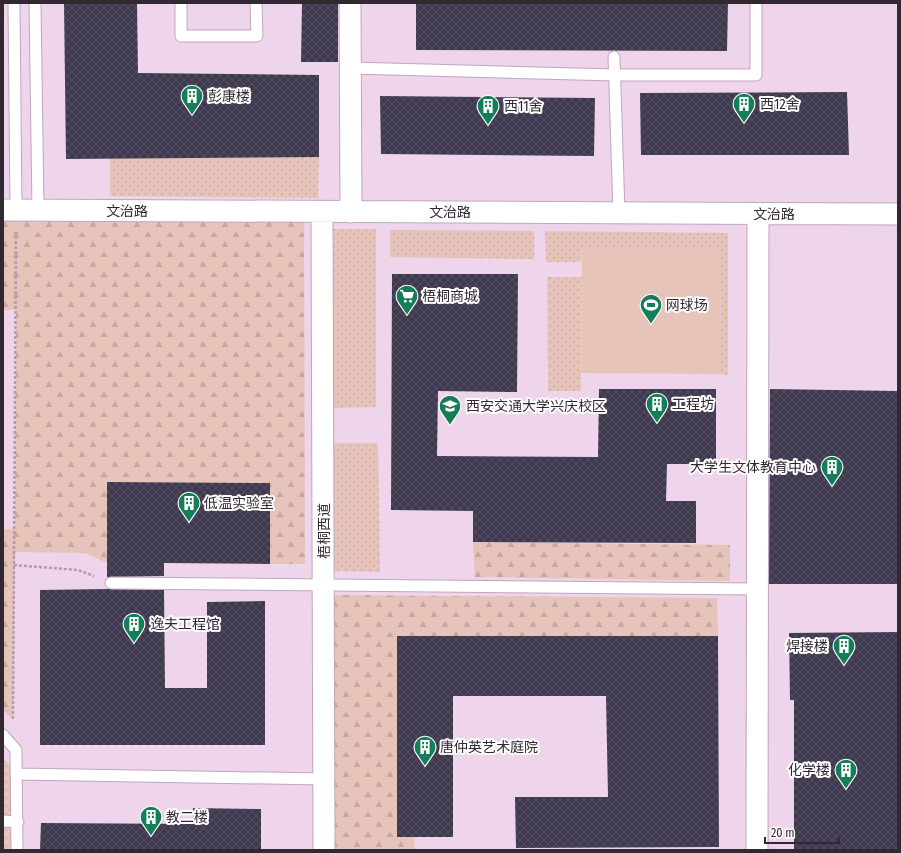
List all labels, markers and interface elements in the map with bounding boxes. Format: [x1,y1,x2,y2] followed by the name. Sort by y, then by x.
[179,83,205,116] building icon: 彭康楼
[208,88,250,105] place label: 彭康楼
[731,91,757,124] building icon: 西12舍
[475,93,501,126] building icon: 西11舍
[760,96,800,113] place label: 西12舍
[504,98,543,115] place label: 西11舍
[106,203,148,220] street label: 文治路
[429,204,471,221] street label: 文治路
[753,206,795,223] street label: 文治路
[394,283,420,316] supermarket icon: 梧桐商城
[422,288,478,305] place label: 梧桐商城
[638,292,664,325] sports icon: 网球场
[666,297,708,314] place label: 网球场
[644,391,670,424] building icon: 工程坊
[437,393,463,426] school or university icon: 西安交通大学兴庆校区
[672,396,714,413] place label: 工程坊
[466,398,606,415] place label: 西安交通大学兴庆校区
[819,454,845,487] building icon: 大学生文体教育中心
[690,459,816,476] place label: 大学生文体教育中心
[176,490,202,523] building icon: 低温实验室
[204,495,274,512] place label: 低温实验室
[316,503,333,559] street label: 梧桐西道
[121,611,147,644] building icon: 逸夫工程馆
[150,616,220,633] place label: 逸夫工程馆
[831,633,857,666] building icon: 焊接楼
[786,638,828,655] place label: 焊接楼
[412,734,438,767] building icon: 唐仲英艺术庭院
[440,739,538,756] place label: 唐仲英艺术庭院
[833,757,859,790] building icon: 化学楼
[788,762,830,779] place label: 化学楼
[138,804,164,837] building icon: 教二楼
[166,809,208,826] place label: 教二楼
[765,819,839,845] scale bar
[771,826,795,840] text: 20 m

